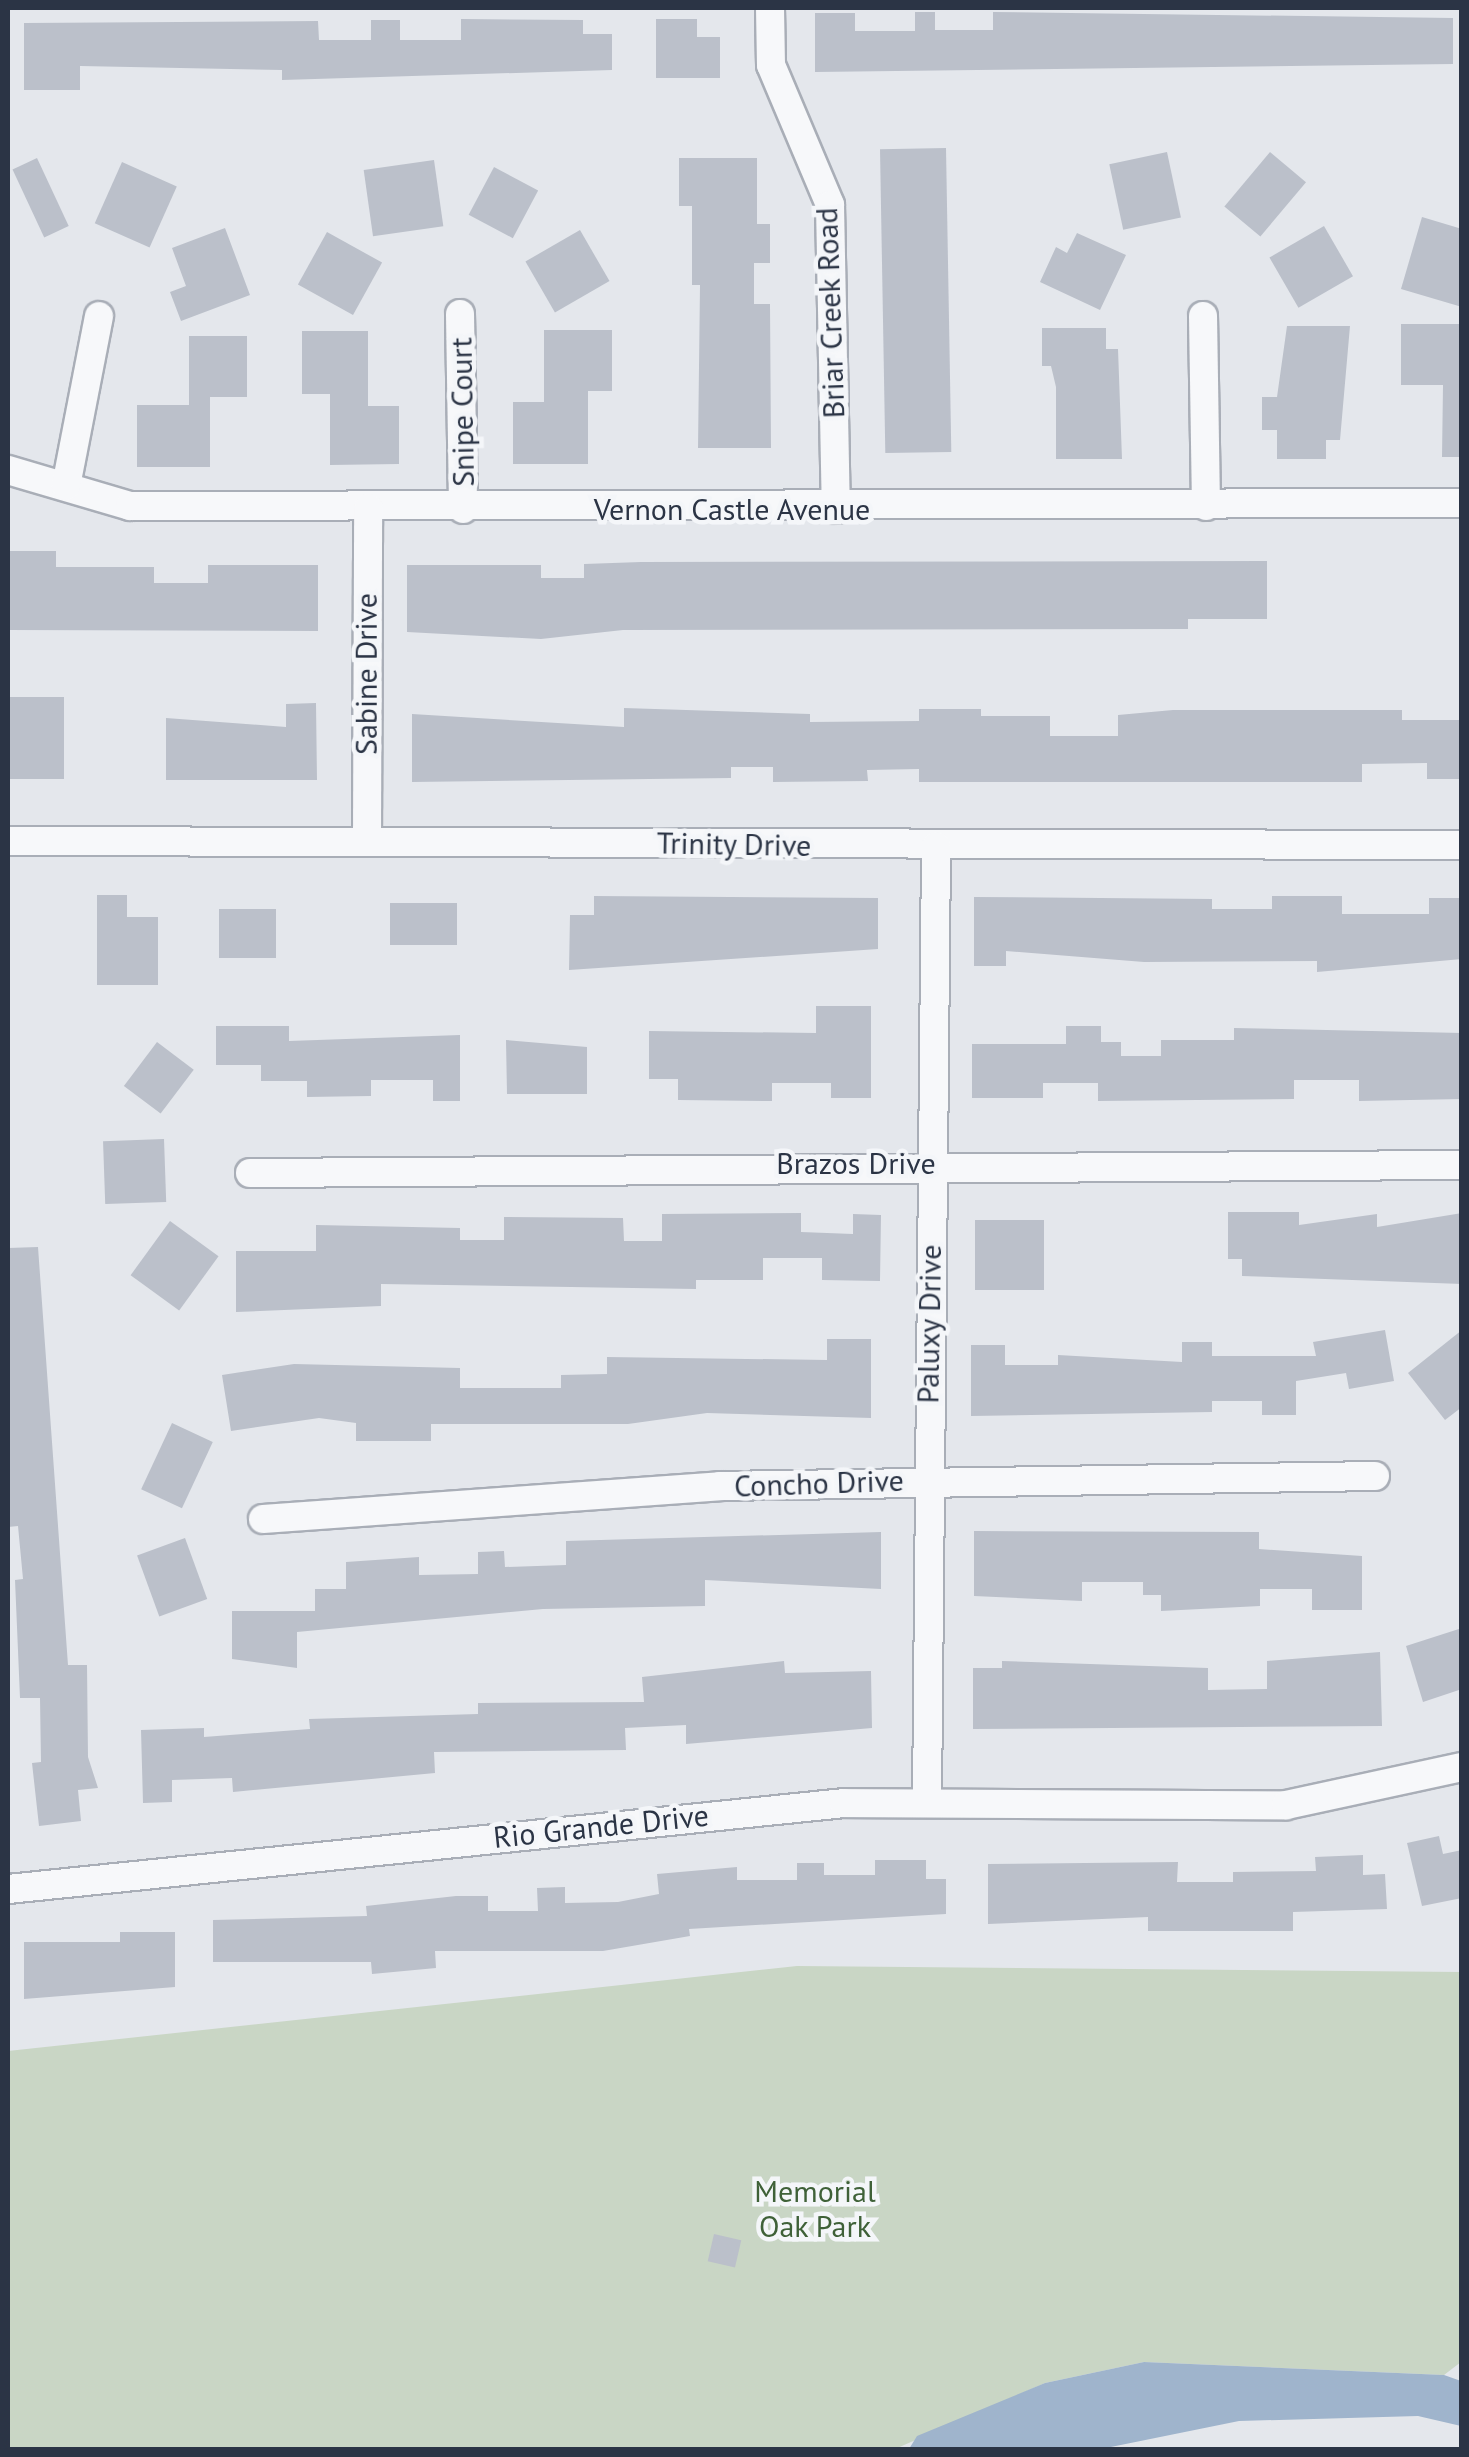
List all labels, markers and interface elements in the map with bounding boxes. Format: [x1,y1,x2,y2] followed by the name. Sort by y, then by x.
[808,207,852,419] street label: Briar Creek Road
[443,337,481,487] street label: Snipe Court
[593,491,871,527] street label: Vernon Castle Avenue
[348,593,384,755] street label: Sabine Drive
[656,825,812,863] street label: Trinity Drive
[776,1145,936,1181] street label: Brazos Drive
[910,1244,948,1404] street label: Paluxy Drive
[734,1462,904,1504] street label: Concho Drive
[491,1797,711,1855] street label: Rio Grande Drive
[754,2173,876,2244] park label: Memorial Oak Park

